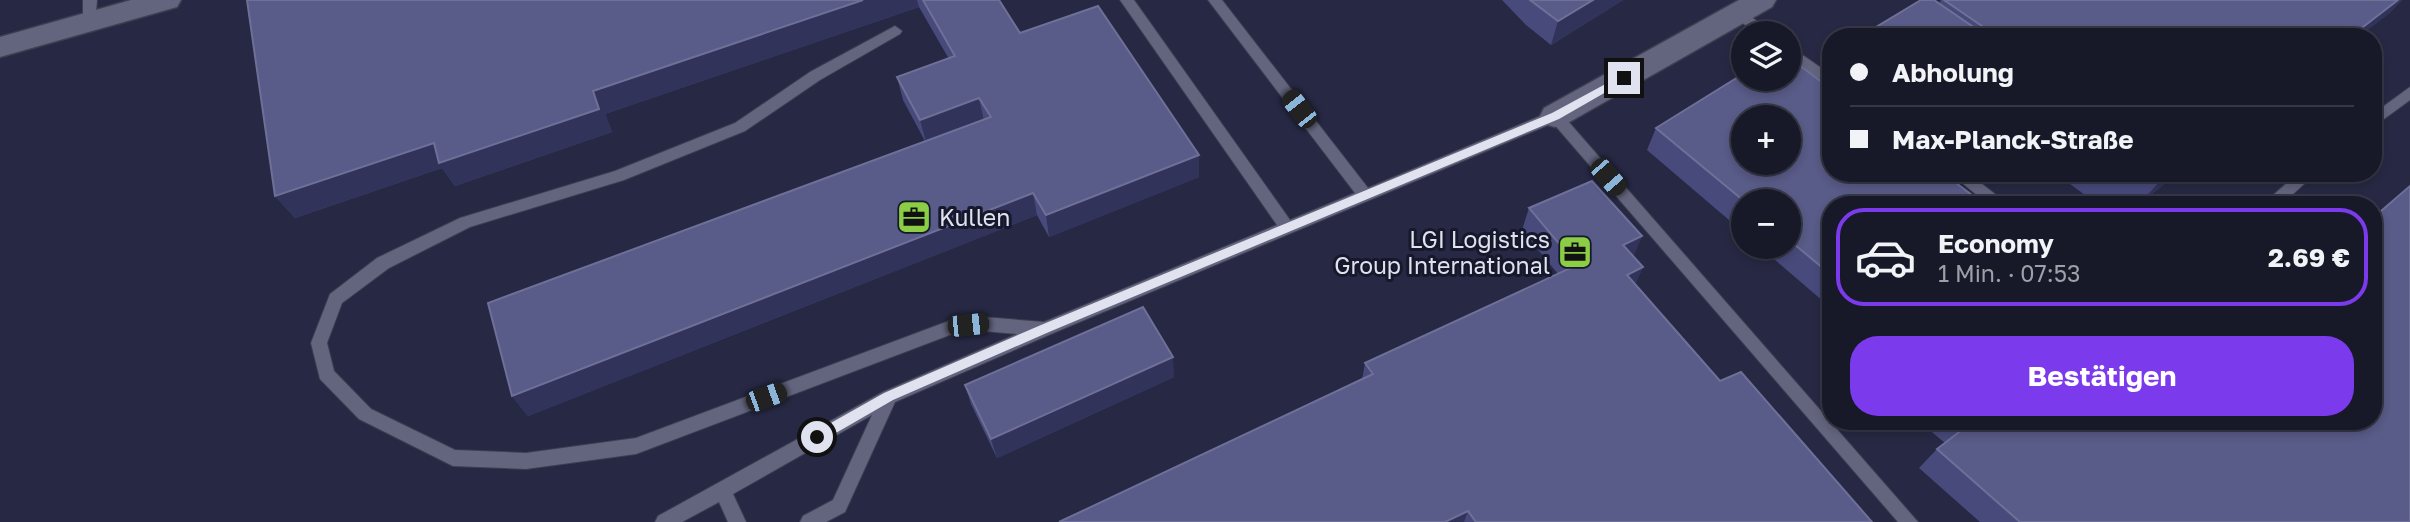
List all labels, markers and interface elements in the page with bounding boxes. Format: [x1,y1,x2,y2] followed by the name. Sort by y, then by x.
[1731,21,1801,259] map controls
[1731,21,1801,91] button: layers
[1892,57,2014,88] text: Abholung
[1608,62,1640,94] route end
[1278,86,1321,132] car
[1731,105,1801,175] button: +
[1892,124,2134,155] text: Max-Planck-Straße
[1587,154,1630,200] car
[1731,189,1801,259] button: −
[895,198,933,236] office icon: Kullen
[939,203,1010,231] place label: Kullen
[1334,225,1550,279] place label: LGI Logistics Group International
[1854,226,1917,289] icon: car
[1938,228,2054,259] text: Economy
[1556,233,1594,271] office icon: LGI Logistics Group International
[2268,242,2350,273] text: 2.69 €
[1938,259,2080,287] text: 1 Min. · 07:53
[947,312,990,338] car
[1850,336,2354,416] button: Bestätigen
[743,380,790,414] car
[801,421,833,453] route start

